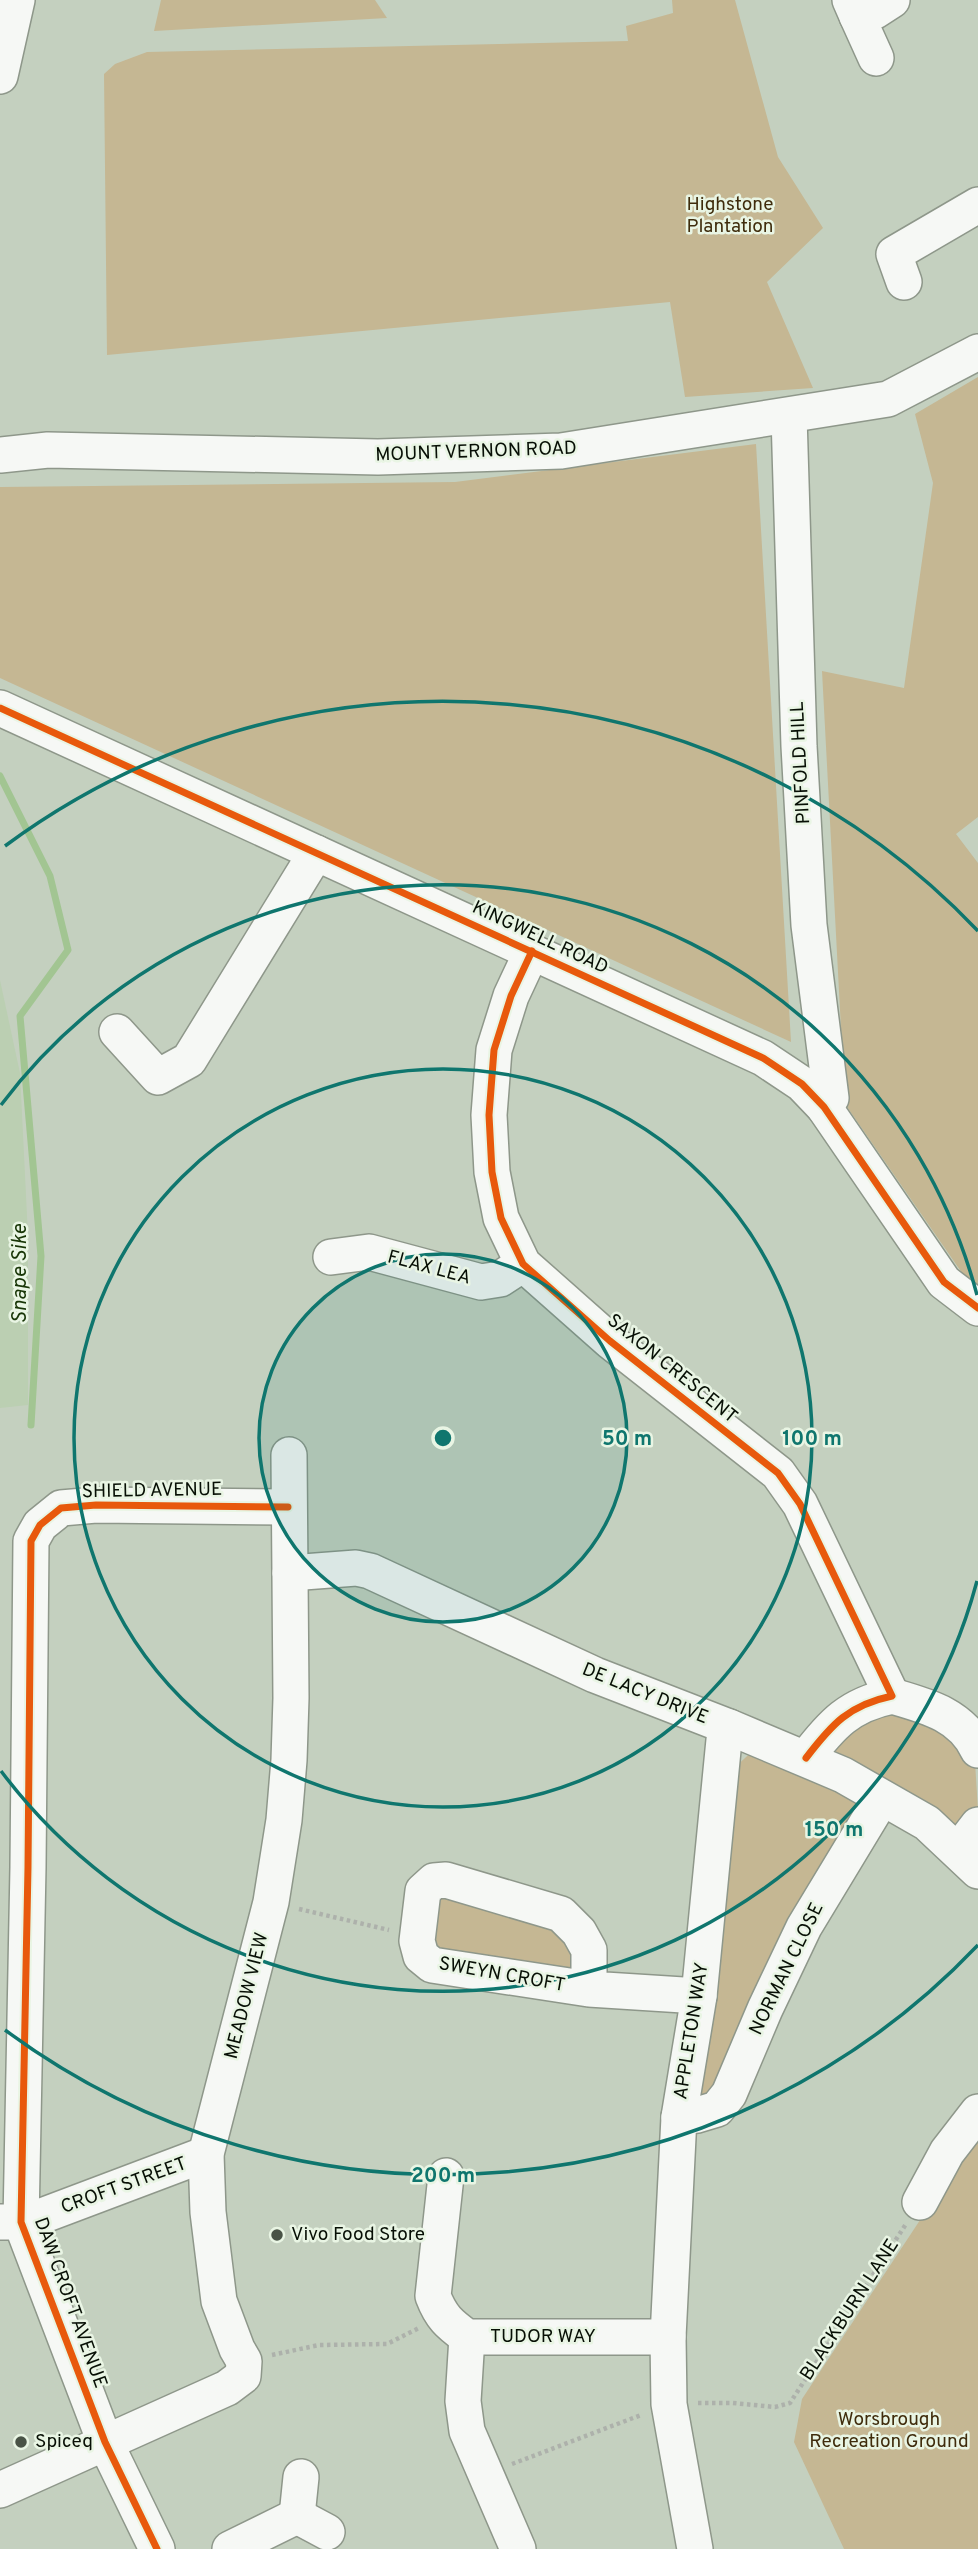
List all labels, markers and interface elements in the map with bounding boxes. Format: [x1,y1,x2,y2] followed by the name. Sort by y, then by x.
[686,193,774,239] park label: Highstone Plantation
[375,436,577,468] street label: MOUNT VERNON ROAD
[786,701,816,825] street label: PINFOLD HILL
[468,896,612,980] street label: KINGWELL ROAD
[7,1223,34,1324] water label: Snape Sike
[385,1245,473,1291] street label: FLAX LEA
[602,1309,742,1429] street label: SAXON CRESCENT
[431,1426,455,1450] centre of rings
[602,1426,652,1453] text: 50 m
[782,1426,842,1453] text: 100 m
[81,1478,223,1504] street label: SHIELD AVENUE
[578,1658,712,1730] street label: DE LACY DRIVE
[805,1817,863,1844] text: 150 m
[745,1899,829,2039] street label: NORMAN CLOSE
[220,1930,274,2062] street label: MEADOW VIEW
[437,1952,567,1998] street label: SWEYN CROFT
[669,1961,715,2101] street label: APPLETON WAY
[58,2152,190,2220] street label: CROFT STREET
[411,2163,475,2190] text: 200 m
[28,2214,112,2392] street label: DAW CROFT AVENUE
[291,2223,425,2247] place label: Vivo Food Store
[269,2227,285,2243] marker: Vivo Food Store
[795,2235,905,2385] street label: BLACKBURN LANE
[490,2325,596,2349] street label: TUDOR WAY
[809,2408,969,2454] park label: Worsbrough Recreation Ground
[35,2430,93,2454] place label: Spiceq
[13,2434,29,2450] marker: Spiceq

